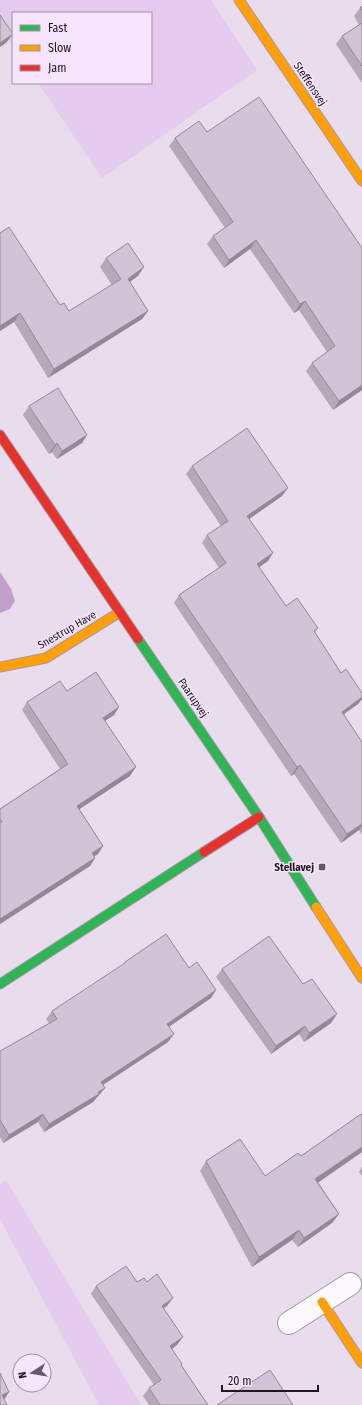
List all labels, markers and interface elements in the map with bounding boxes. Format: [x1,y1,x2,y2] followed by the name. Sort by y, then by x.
[12,12,152,84] legend
[48,21,67,35] text: Fast
[48,41,71,55] text: Slow
[291,60,329,108] street label: Steffensvej
[48,61,66,75] text: Jam
[36,608,98,652] street label: Snestrup Have
[175,676,211,720] street label: Paarupvej
[274,861,314,874] place label: Stellavej
[317,862,327,872] marker: Stellavej
[12,1353,52,1393] north arrow
[222,1367,318,1393] scale bar
[16,1370,30,1380] text: N
[228,1374,252,1388] text: 20 m

